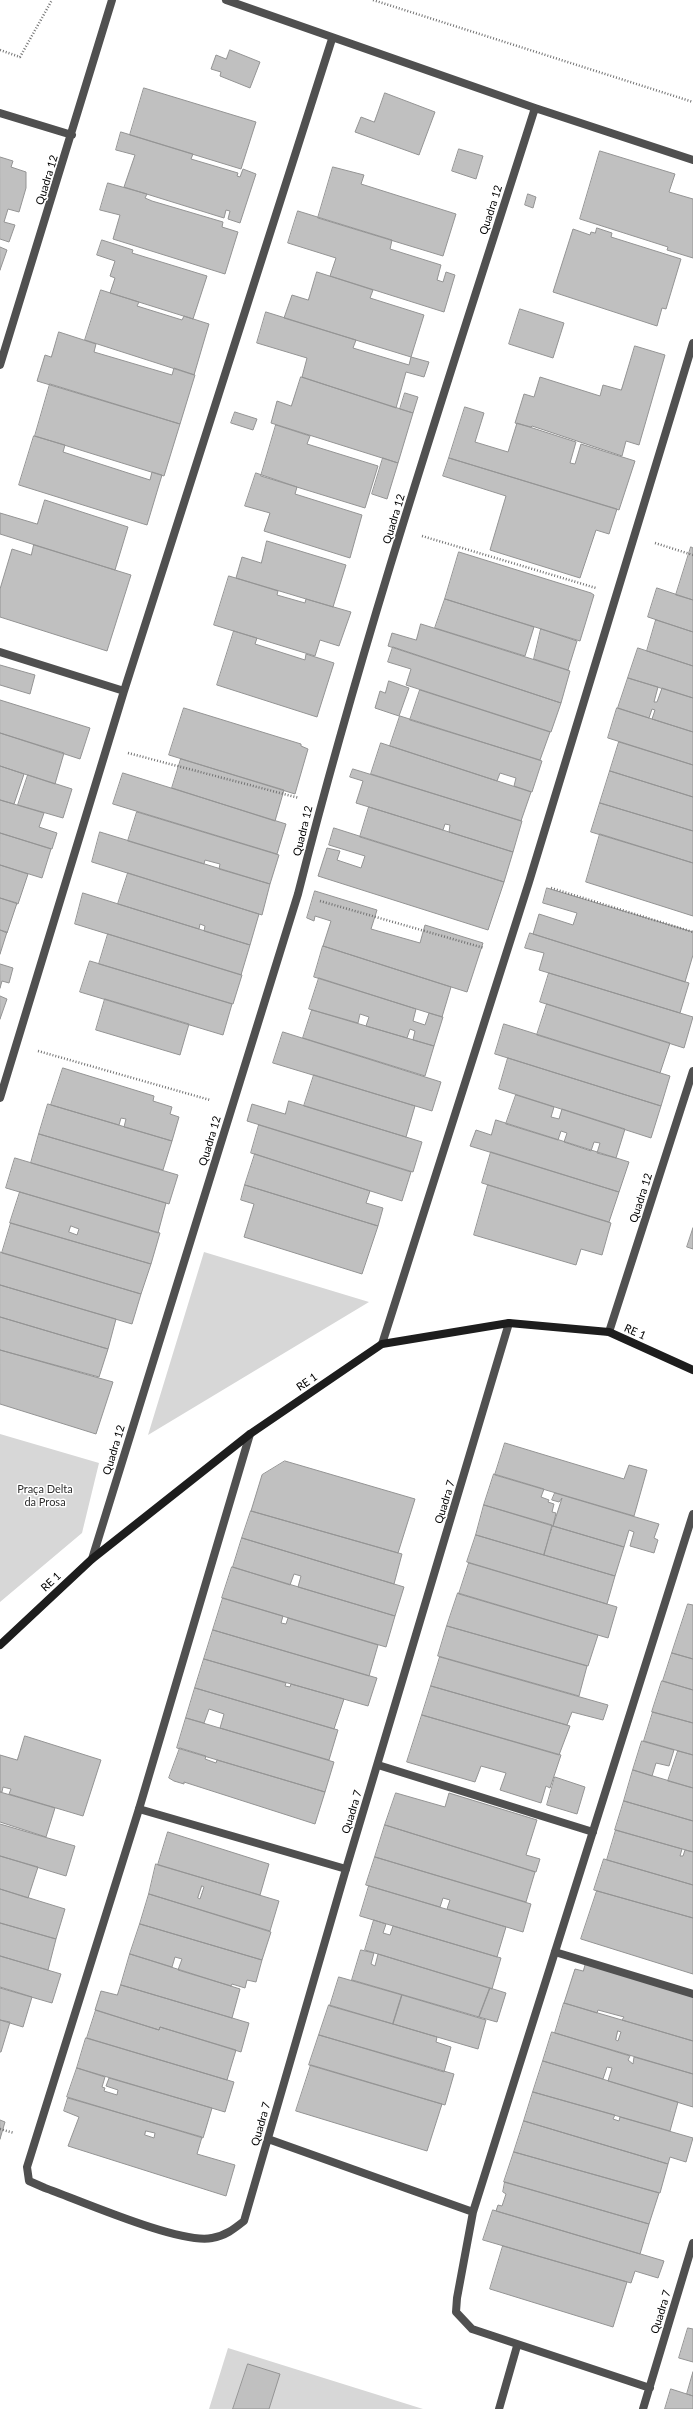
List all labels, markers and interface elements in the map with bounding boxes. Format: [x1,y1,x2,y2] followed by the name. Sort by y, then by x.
[33,153,61,207] street label: Quadra 12
[477,183,505,237] street label: Quadra 12
[380,492,408,546] street label: Quadra 12
[290,804,316,858] street label: Quadra 12
[196,1114,224,1168] street label: Quadra 12
[627,1171,655,1225] street label: Quadra 12
[622,1321,648,1343] street label: RE 1
[294,1370,320,1394] street label: RE 1
[100,1423,128,1477] street label: Quadra 12
[432,1479,458,1525] street label: Quadra 7
[17,1482,73,1508] park label: Praça Delta da Prosa
[38,1570,64,1594] street label: RE 1
[339,1789,365,1835] street label: Quadra 7
[248,2101,274,2147] street label: Quadra 7
[648,2289,674,2335] street label: Quadra 7

